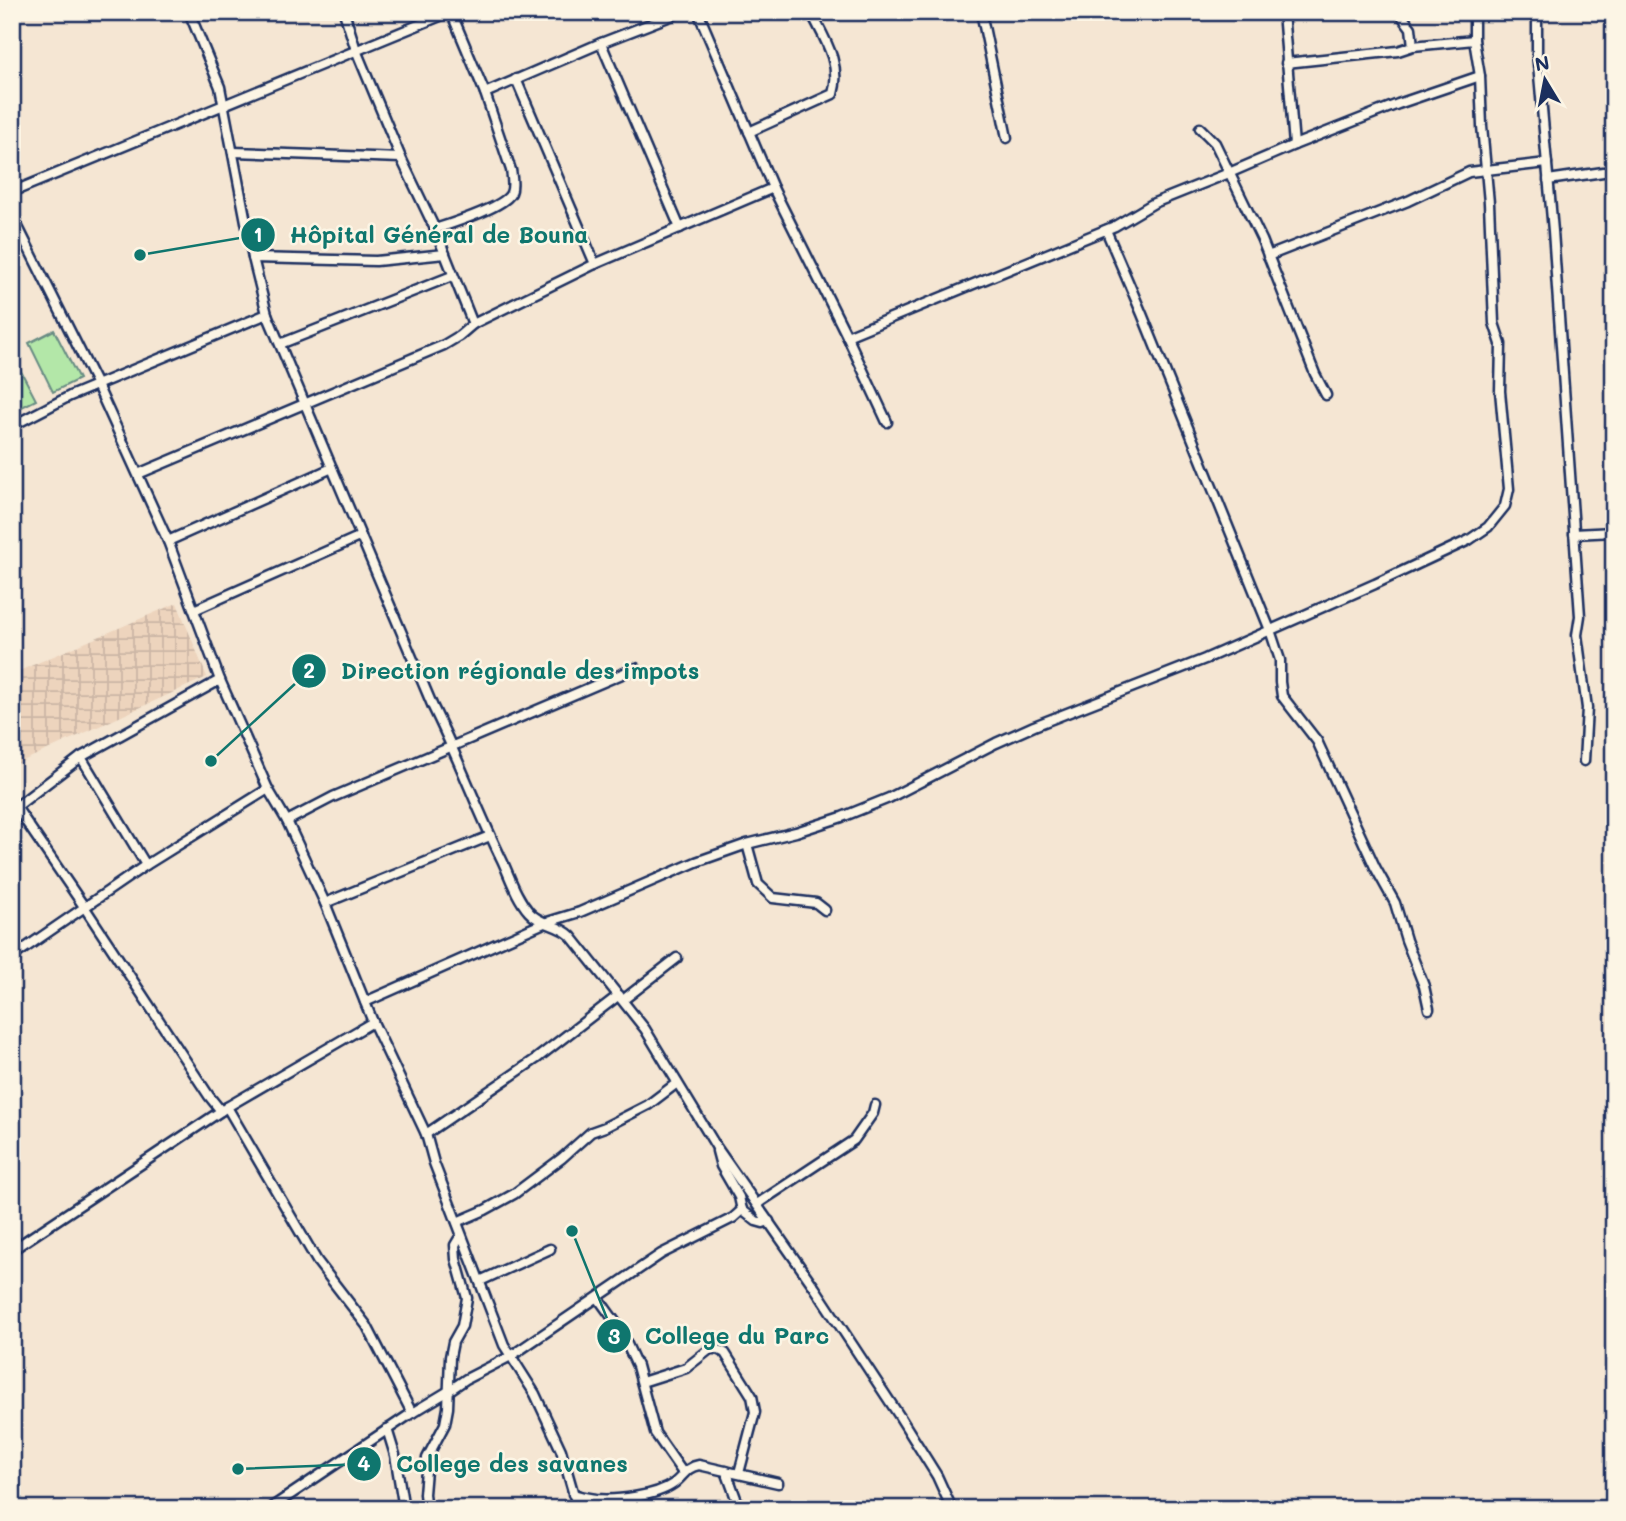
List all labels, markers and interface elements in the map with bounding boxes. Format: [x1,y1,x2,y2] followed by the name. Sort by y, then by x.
[1510,46,1580,116] north arrow
[1533,49,1551,76] text: N
[240,213,602,257] callout: Hôpital Général de Bouna
[289,219,589,249] text: Hôpital Général de Bouna
[253,220,263,247] text: 1
[291,649,713,693] callout: Direction régionale des impots
[341,655,699,685] text: Direction régionale des impots
[303,656,315,683] text: 2
[596,1314,844,1358] callout: College du Parc
[645,1320,829,1350] text: College du Parc
[608,1322,620,1349] text: 3
[347,1442,642,1486] callout: College des savanes
[396,1448,628,1478] text: College des savanes
[357,1449,371,1476] text: 4

